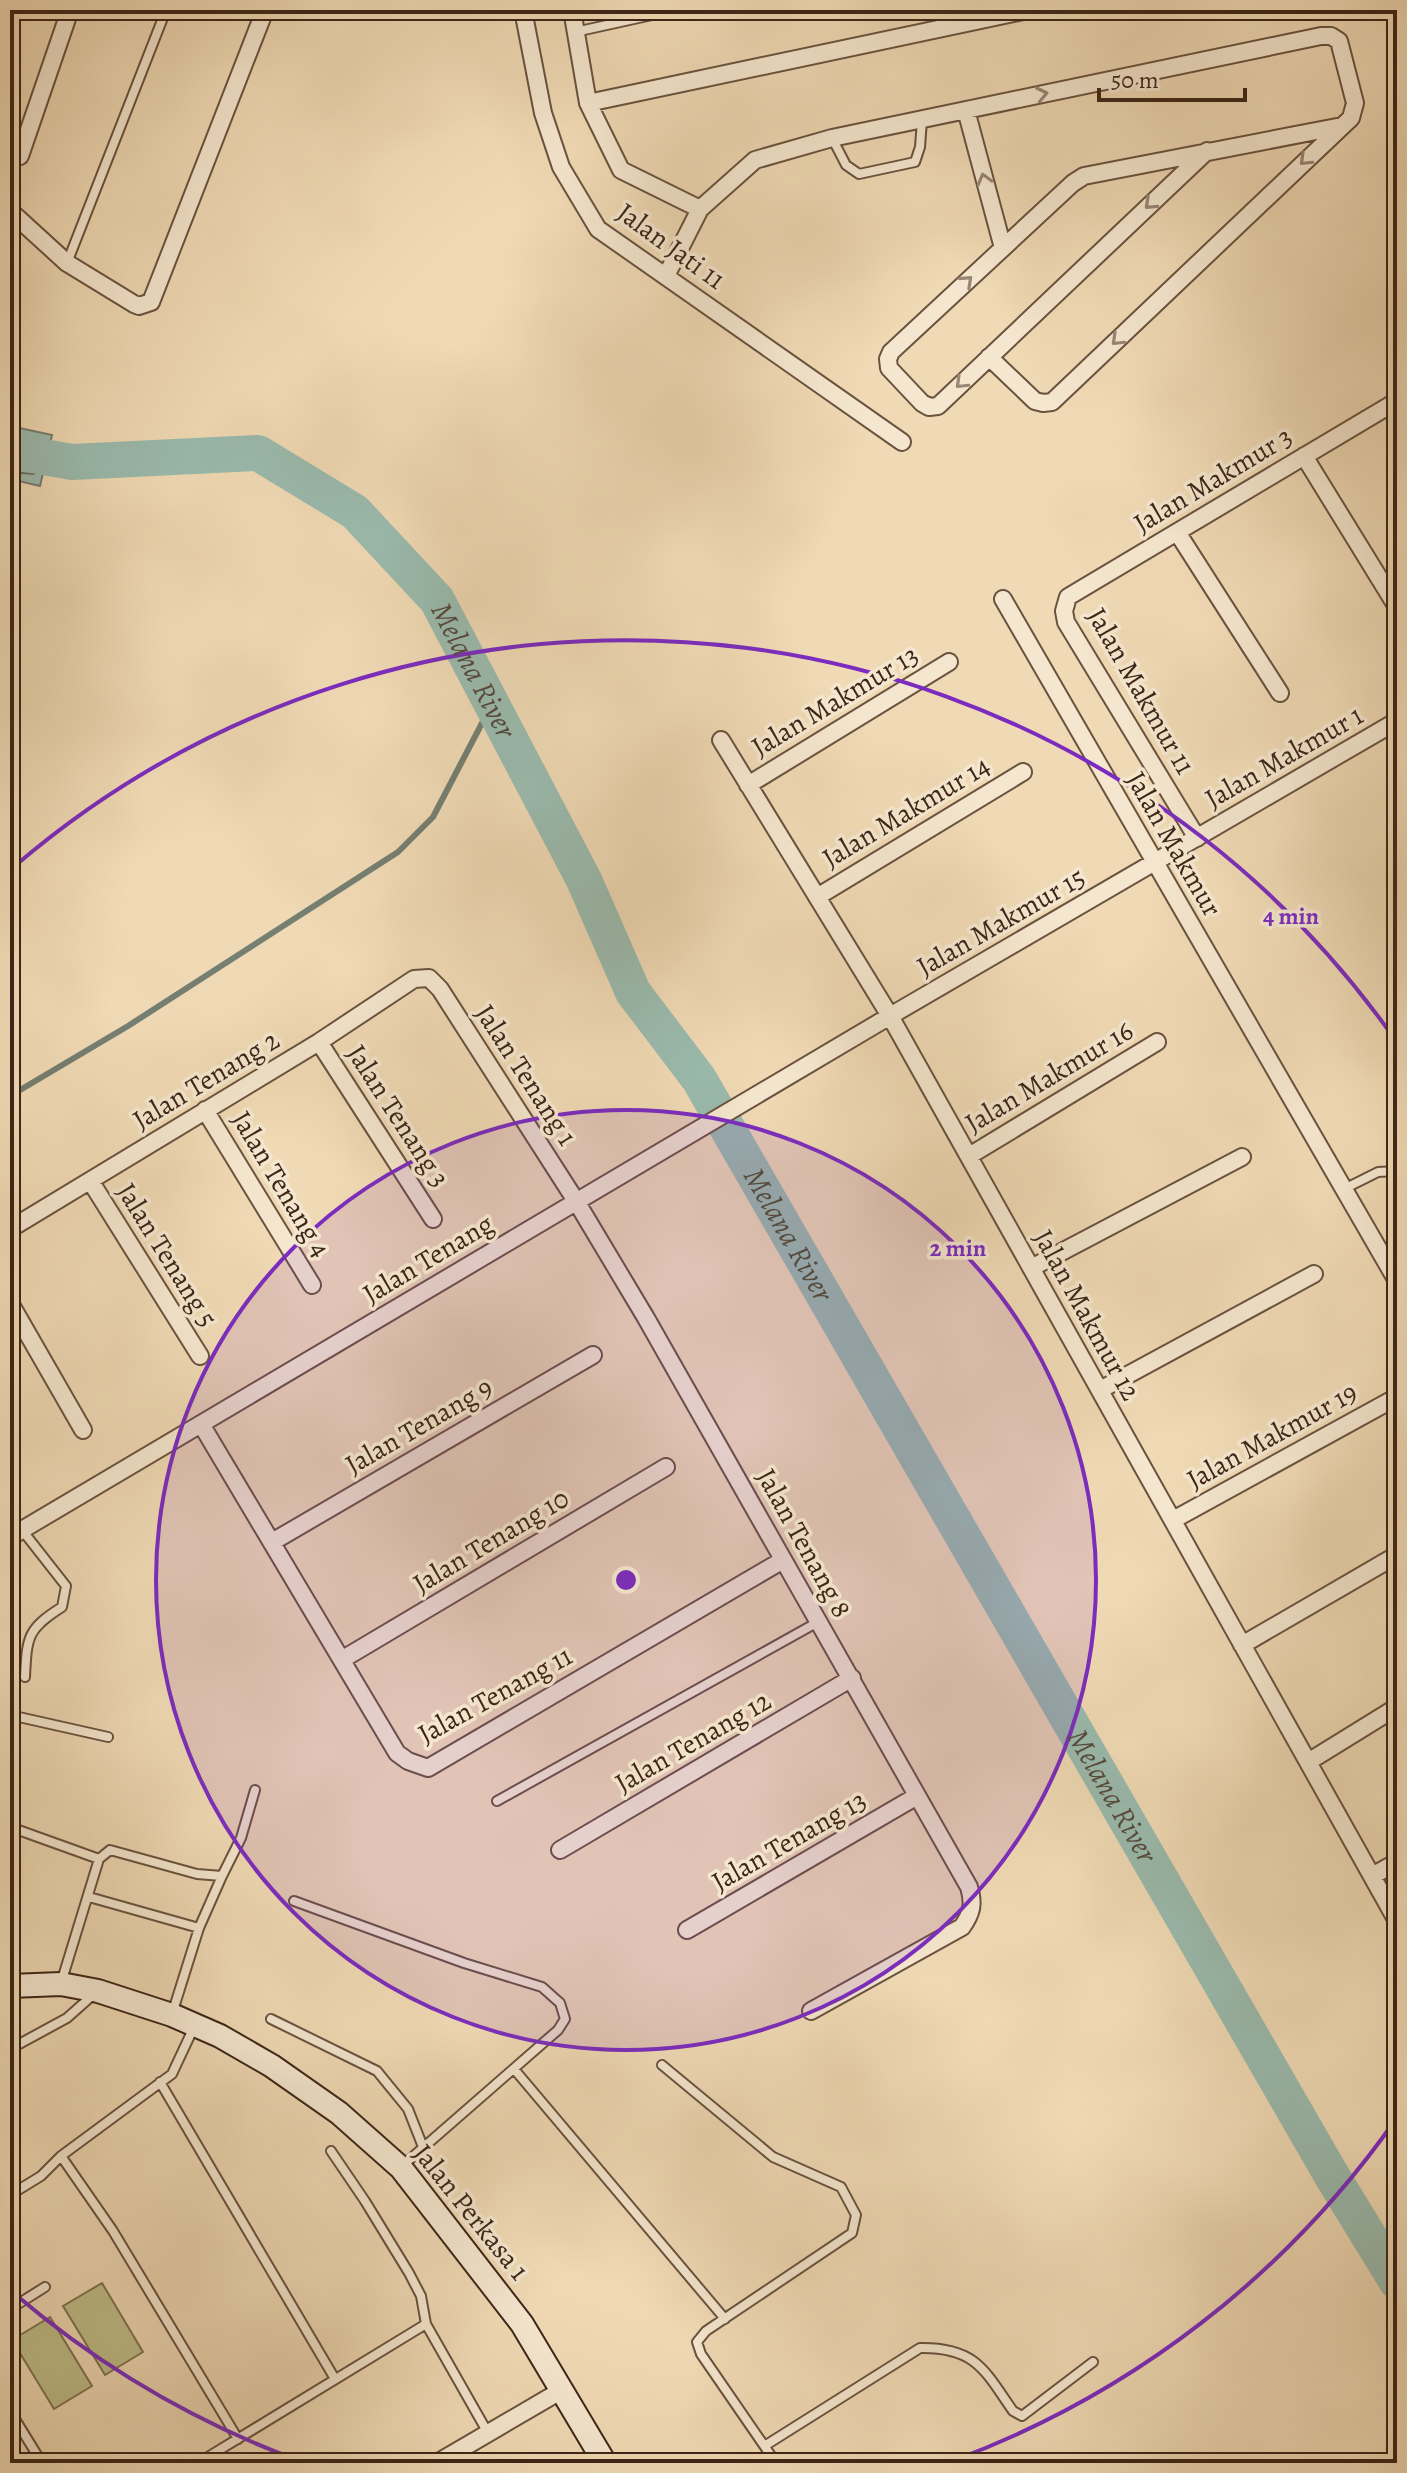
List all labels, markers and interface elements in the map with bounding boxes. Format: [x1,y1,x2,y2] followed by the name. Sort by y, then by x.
[1099,52,1245,102] scale bar
[1111,64,1159,96] text: 50 m
[1035,87,1049,104] one-way arrow
[1300,151,1314,166] one-way arrow
[977,173,993,187] one-way arrow
[609,194,733,298] street label: Jalan Jati 11
[1145,195,1159,210] one-way arrow
[958,276,973,290] one-way arrow
[1112,330,1126,345] one-way arrow
[956,374,970,389] one-way arrow
[1127,418,1299,542] street label: Jalan Makmur 3
[422,595,527,746] water label: Melana River
[1078,601,1204,781] street label: Jalan Makmur 11
[744,636,926,766] street label: Jalan Makmur 13
[1198,696,1370,818] street label: Jalan Makmur 1
[815,747,997,877] street label: Jalan Makmur 14
[1117,764,1231,924] street label: Jalan Makmur
[910,858,1092,986] street label: Jalan Makmur 15
[1263,900,1320,932] text: 4 min
[466,997,586,1153] street label: Jalan Tenang 1
[958,1012,1140,1142] street label: Jalan Makmur 16
[126,1021,286,1139] street label: Jalan Tenang 2
[338,1037,458,1195] street label: Jalan Tenang 3
[222,1104,340,1264] street label: Jalan Tenang 4
[734,1160,844,1310] water label: Melana River
[108,1176,226,1334] street label: Jalan Tenang 5
[356,1205,500,1313] street label: Jalan Tenang
[1024,1223,1150,1407] street label: Jalan Makmur 12
[930,1232,987,1264] text: 2 min
[338,1368,500,1484] street label: Jalan Tenang 9
[1180,1373,1364,1499] street label: Jalan Makmur 19
[747,1462,861,1624] street label: Jalan Tenang 8
[406,1479,576,1603] street label: Jalan Tenang 10
[612,1566,640,1594] centre of rings
[411,1637,579,1753] street label: Jalan Tenang 11
[608,1682,778,1802] street label: Jalan Tenang 12
[1058,1721,1168,1871] water label: Melana River
[705,1781,873,1901] street label: Jalan Tenang 13
[404,2136,538,2288] street label: Jalan Perkasa 1

